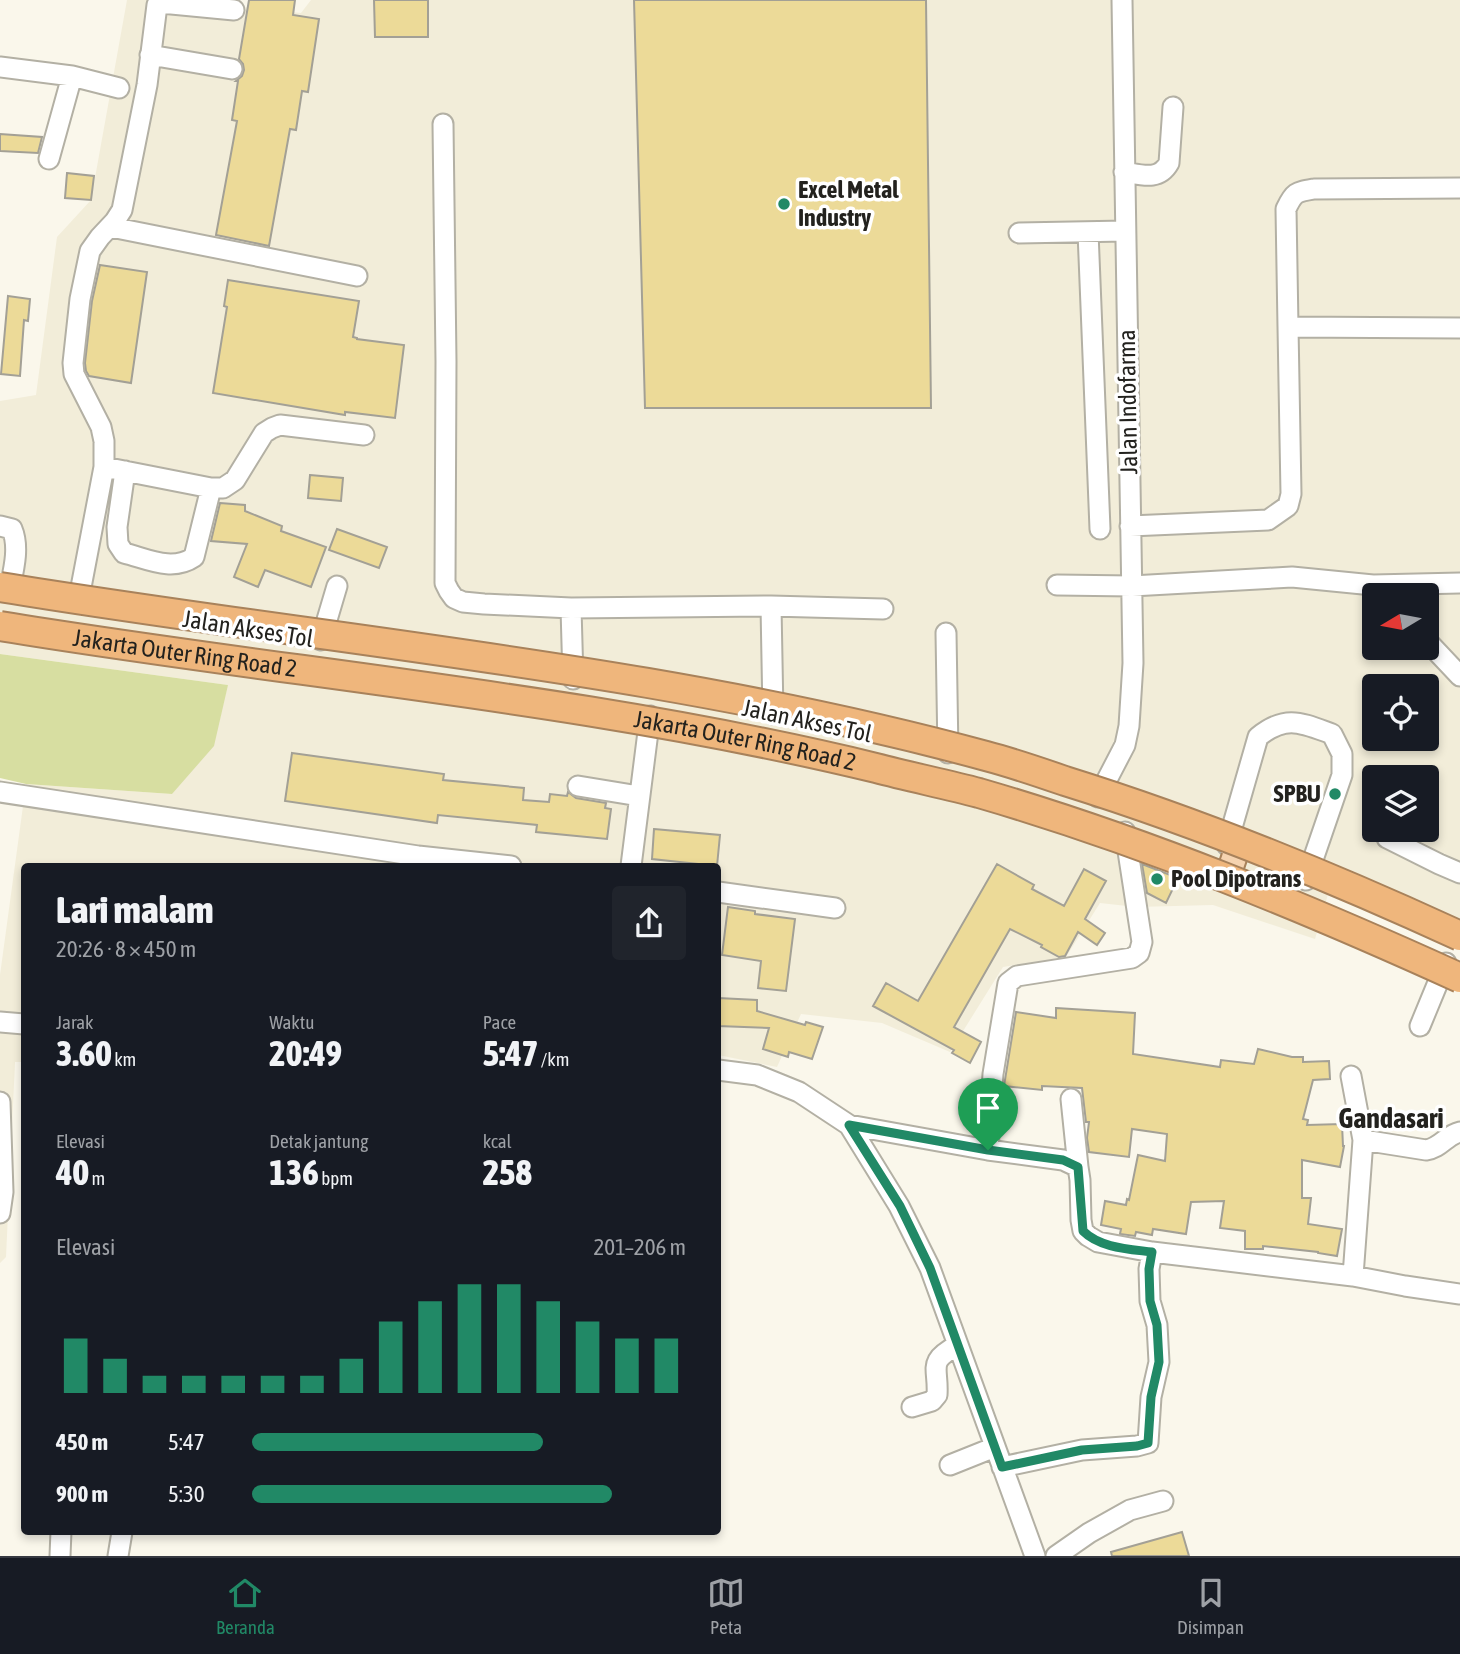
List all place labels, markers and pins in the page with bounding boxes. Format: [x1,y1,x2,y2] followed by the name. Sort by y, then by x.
[798,176,899,231] place label: Excel Metal Industry
[776,196,792,212] marker: Excel Metal Industry
[1274,780,1321,807] place label: SPBU
[1327,786,1343,802] marker: SPBU
[1171,865,1302,892] place label: Pool Dipotrans
[1149,871,1165,887] marker: Pool Dipotrans
[958,1078,1018,1150] pin

